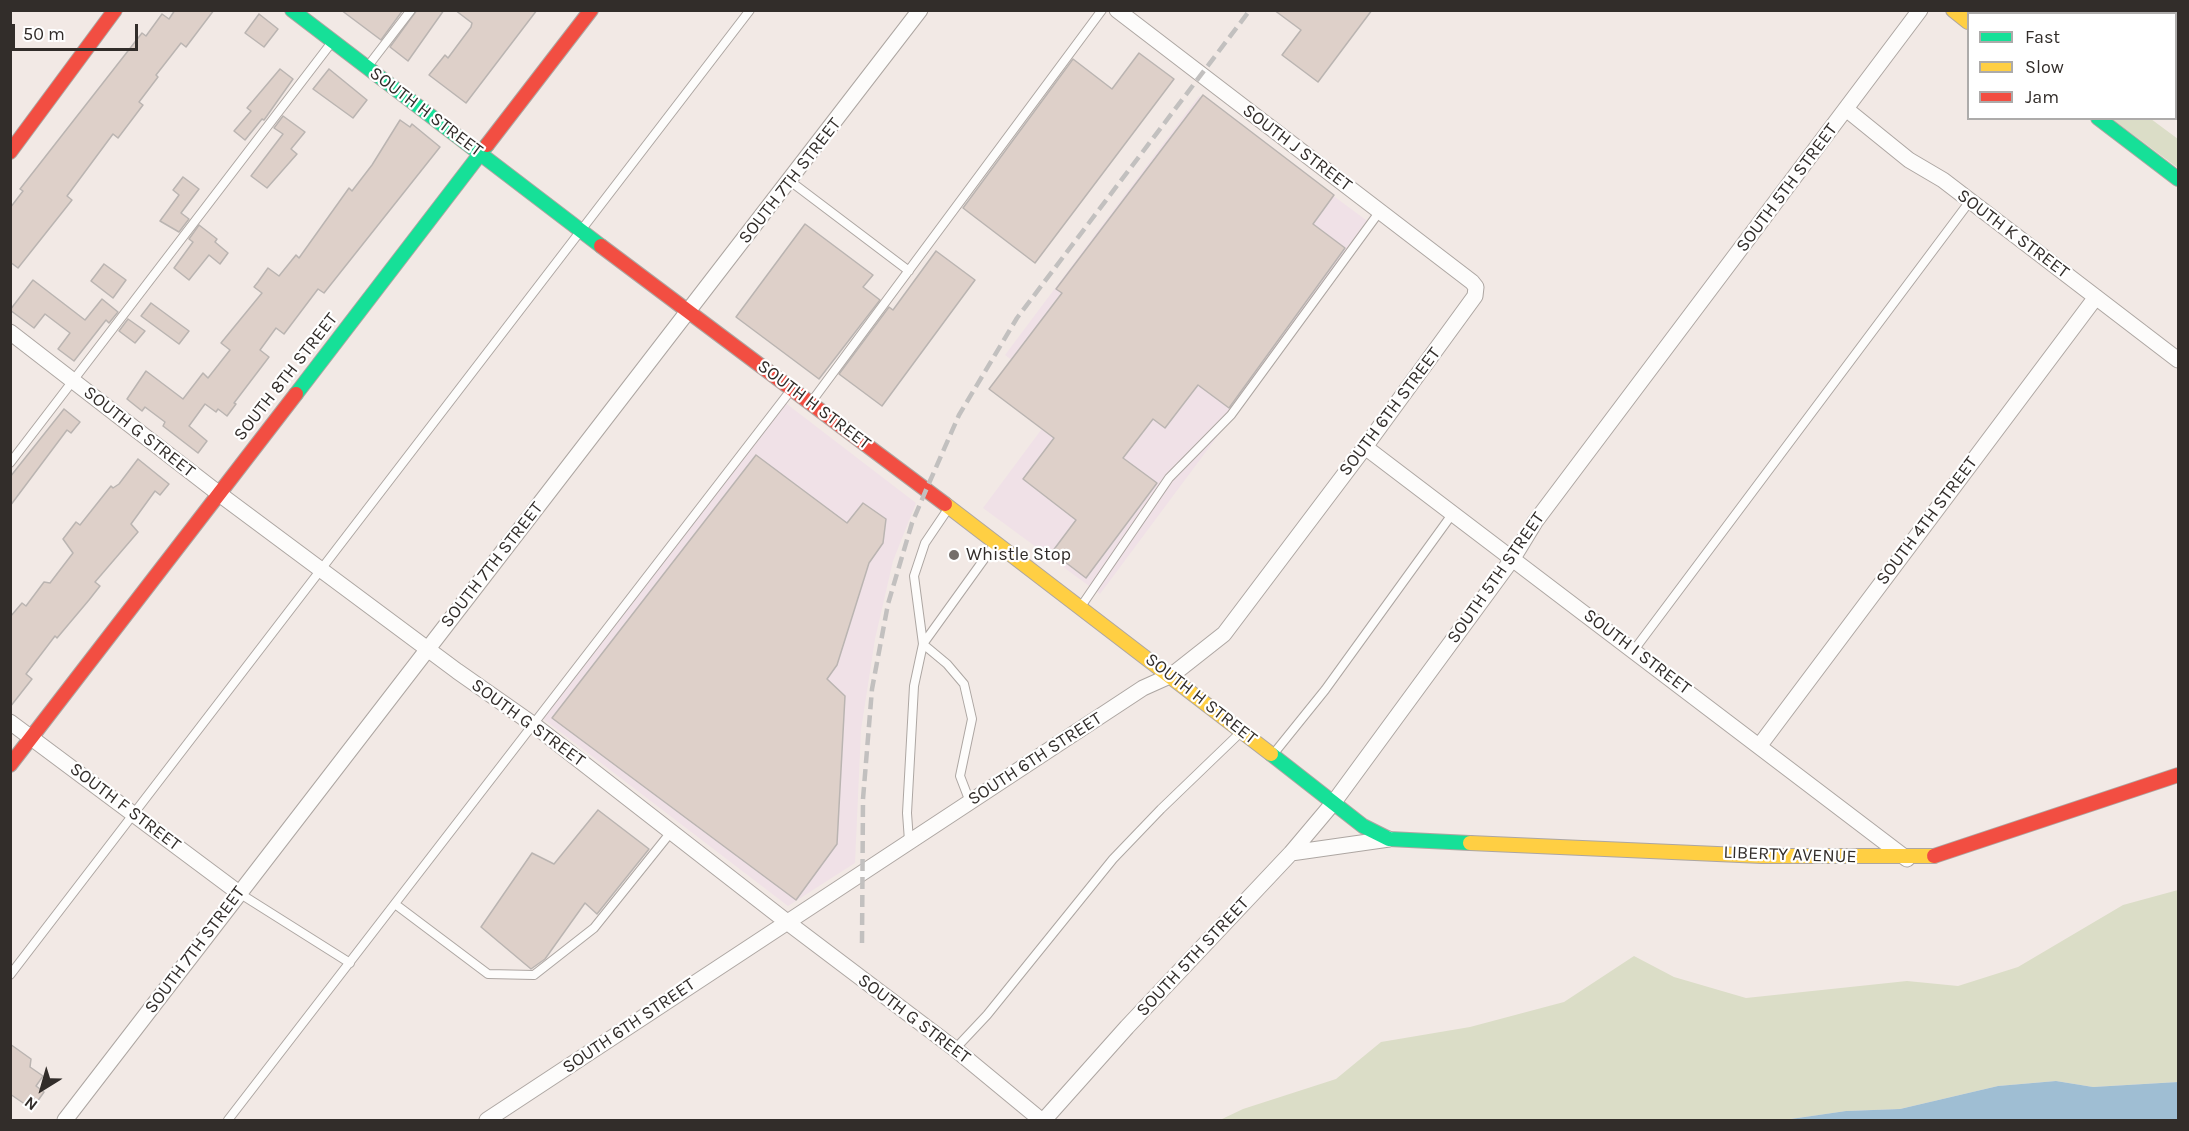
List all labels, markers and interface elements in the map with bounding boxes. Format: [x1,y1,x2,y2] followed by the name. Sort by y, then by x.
[15,12,141,50] scale bar
[1967,12,2177,120] legend
[23,23,65,45] text: 50 m
[2025,26,2060,48] text: Fast
[2025,56,2064,78] text: Slow
[365,62,487,162] street label: SOUTH H STREET
[2025,86,2059,108] text: Jam
[1238,100,1356,196] street label: SOUTH J STREET
[734,114,846,248] street label: SOUTH 7TH STREET
[1732,120,1842,256] street label: SOUTH 5TH STREET
[1953,185,2073,283] street label: SOUTH K STREET
[229,309,343,445] street label: SOUTH 8TH STREET
[1335,343,1445,481] street label: SOUTH 6TH STREET
[753,355,875,455] street label: SOUTH H STREET
[79,382,199,482] street label: SOUTH G STREET
[1872,453,1982,589] street label: SOUTH 4TH STREET
[436,498,548,632] street label: SOUTH 7TH STREET
[1443,508,1549,648] street label: SOUTH 5TH STREET
[966,544,1071,566] place label: Whistle Stop
[947,548,961,562] marker: Whistle Stop
[1579,605,1695,699] street label: SOUTH I STREET
[1141,649,1261,749] street label: SOUTH H STREET
[467,674,589,772] street label: SOUTH G STREET
[964,708,1106,810] street label: SOUTH 6TH STREET
[65,758,185,856] street label: SOUTH F STREET
[1723,842,1857,868] street label: LIBERTY AVENUE
[140,882,250,1018] street label: SOUTH 7TH STREET
[1132,893,1254,1021] street label: SOUTH 5TH STREET
[853,970,975,1068] street label: SOUTH G STREET
[559,974,699,1078] street label: SOUTH 6TH STREET
[12,1059,72,1119] north arrow
[21,1093,41,1115] text: N

